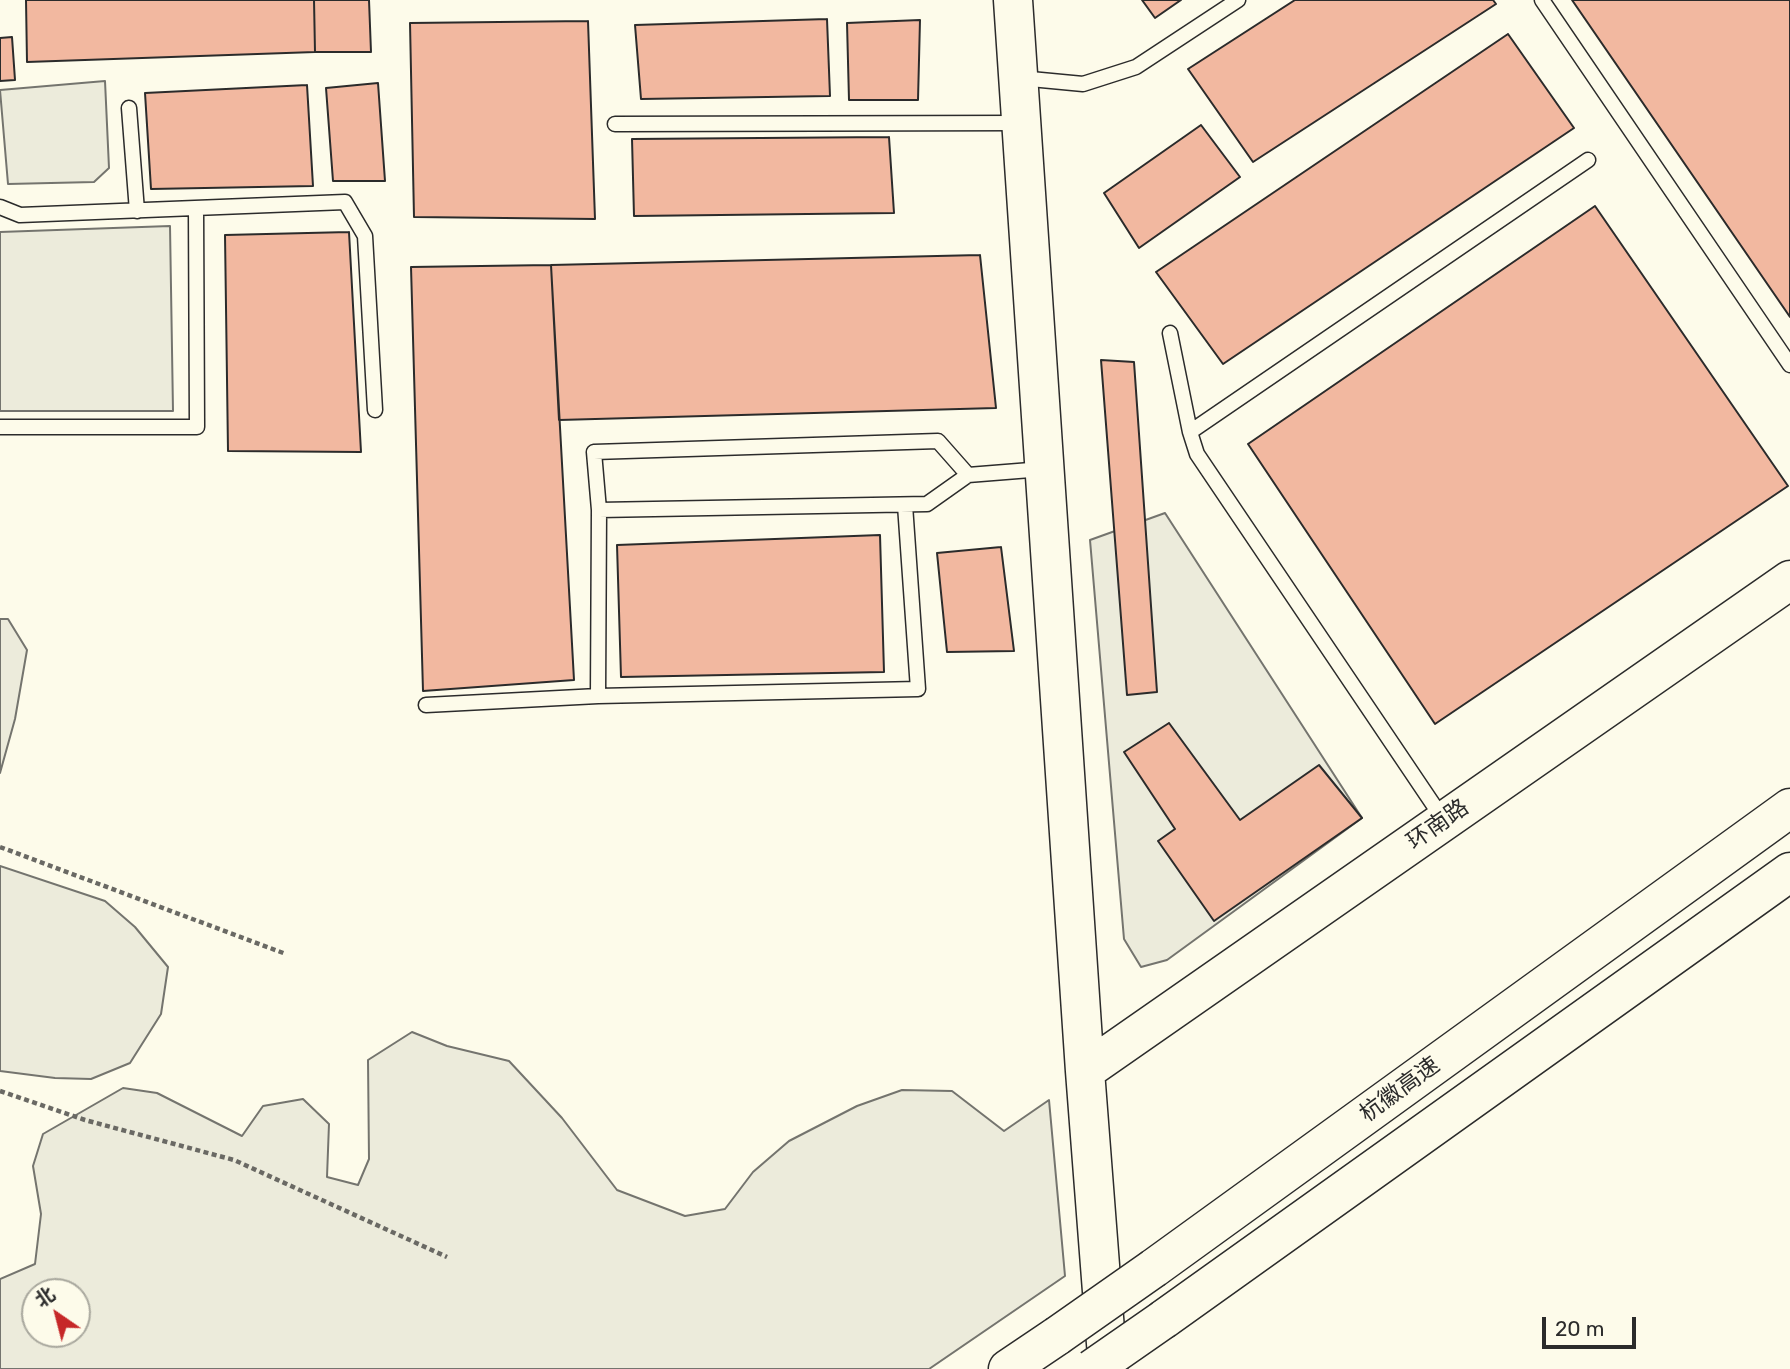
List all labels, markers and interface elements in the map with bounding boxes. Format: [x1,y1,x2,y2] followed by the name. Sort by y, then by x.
[1402,794,1474,856] street label: 环南路
[1355,1052,1445,1128] street label: 杭徽高速
[21,1278,91,1348] north arrow
[30,1282,59,1312] text: 北
[1545,1302,1640,1346] scale bar
[1555,1316,1604,1341] text: 20 m

